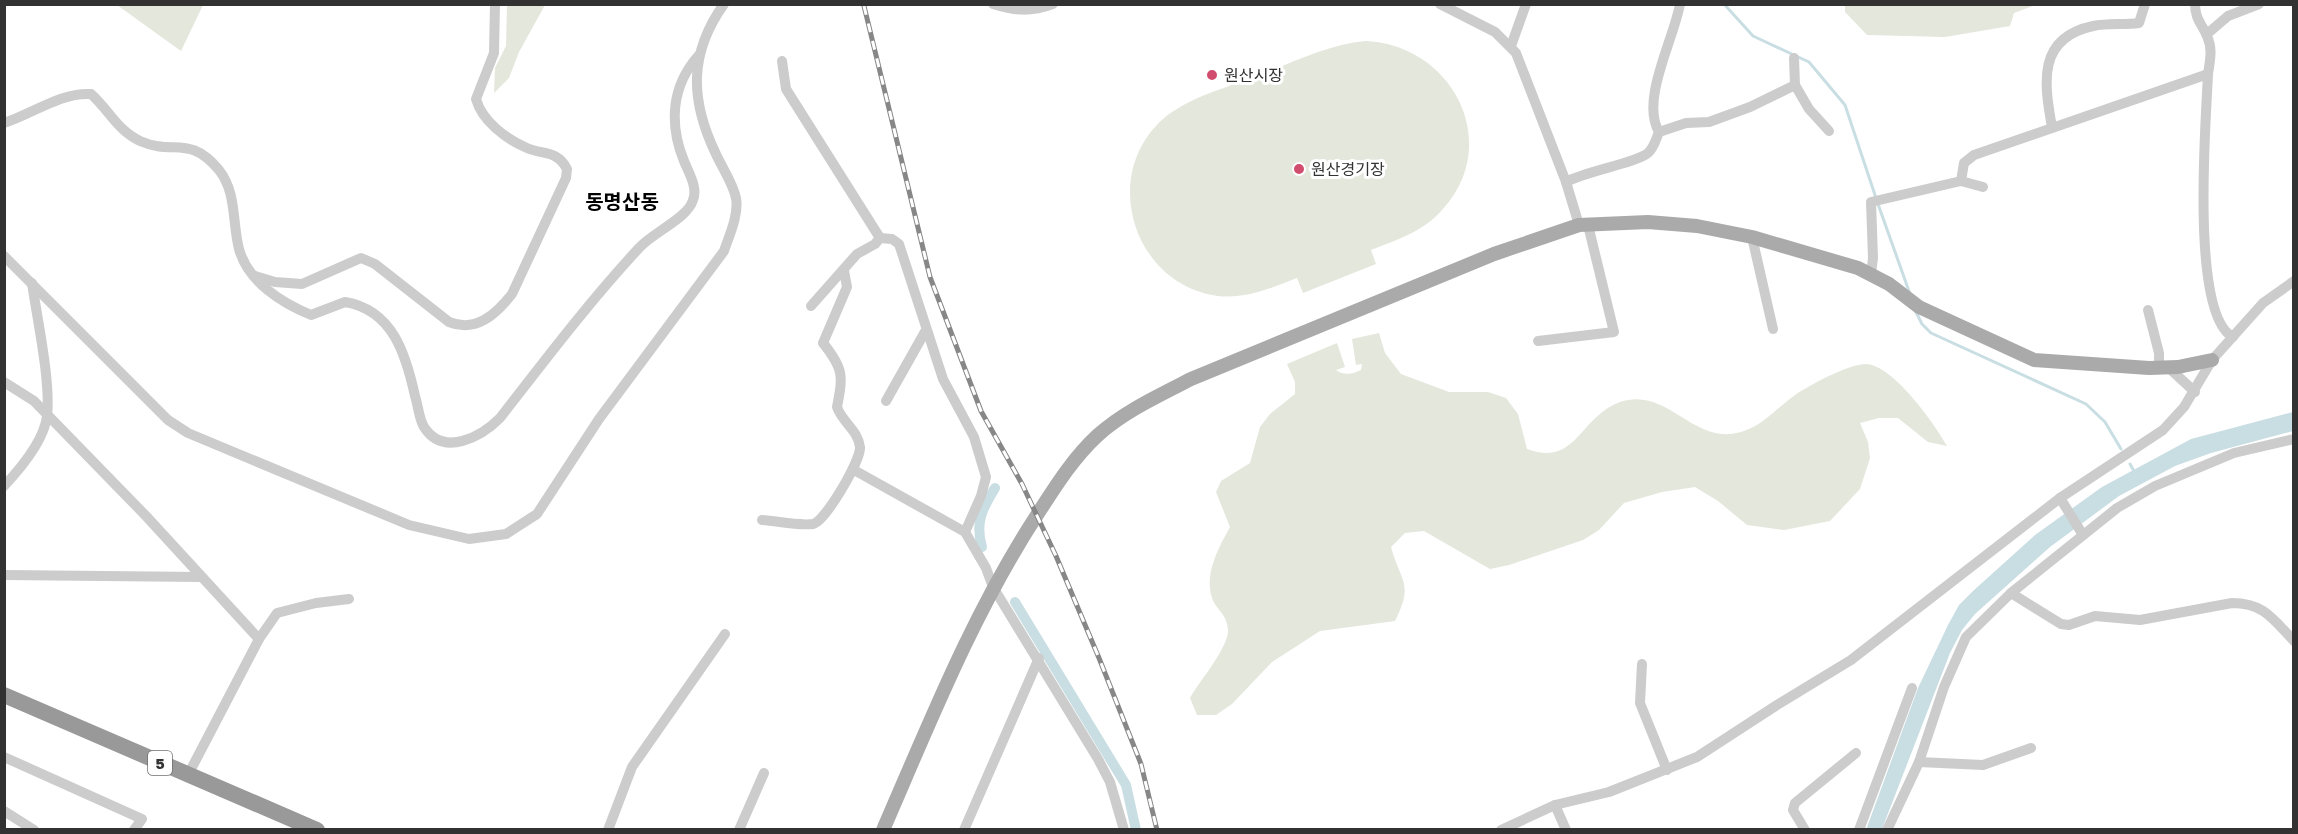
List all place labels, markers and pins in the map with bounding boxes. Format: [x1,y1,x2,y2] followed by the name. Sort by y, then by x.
[1224,65,1283,85] place label: 원산시장
[1205,68,1219,82] marker: 원산시장
[1311,159,1385,179] place label: 원산경기장
[1292,162,1306,176] marker: 원산경기장

